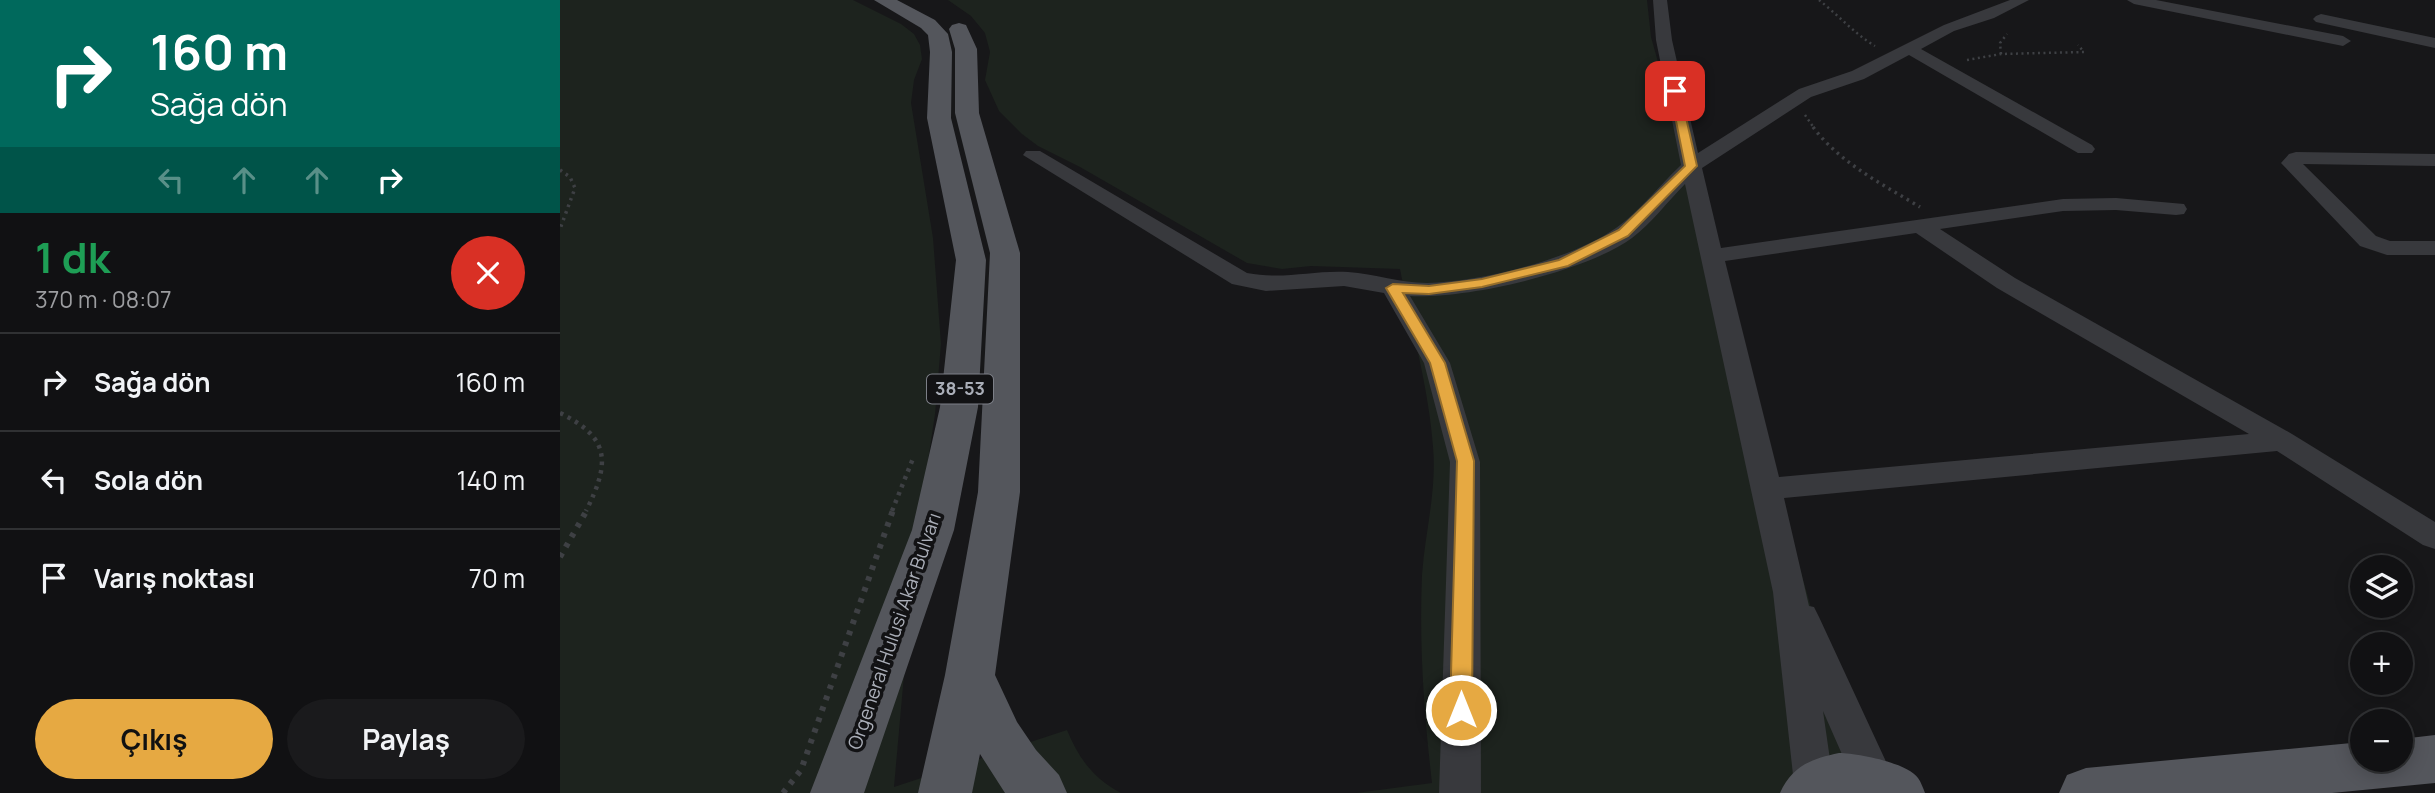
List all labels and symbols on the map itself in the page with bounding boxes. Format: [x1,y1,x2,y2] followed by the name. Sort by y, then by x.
[1645,61,1705,121] pin
[927,374,993,404] road number: 38-53
[841,509,947,753] street label: Orgeneral Hulusi Akar Bulvarı
[1424,673,1498,747] position arrow

